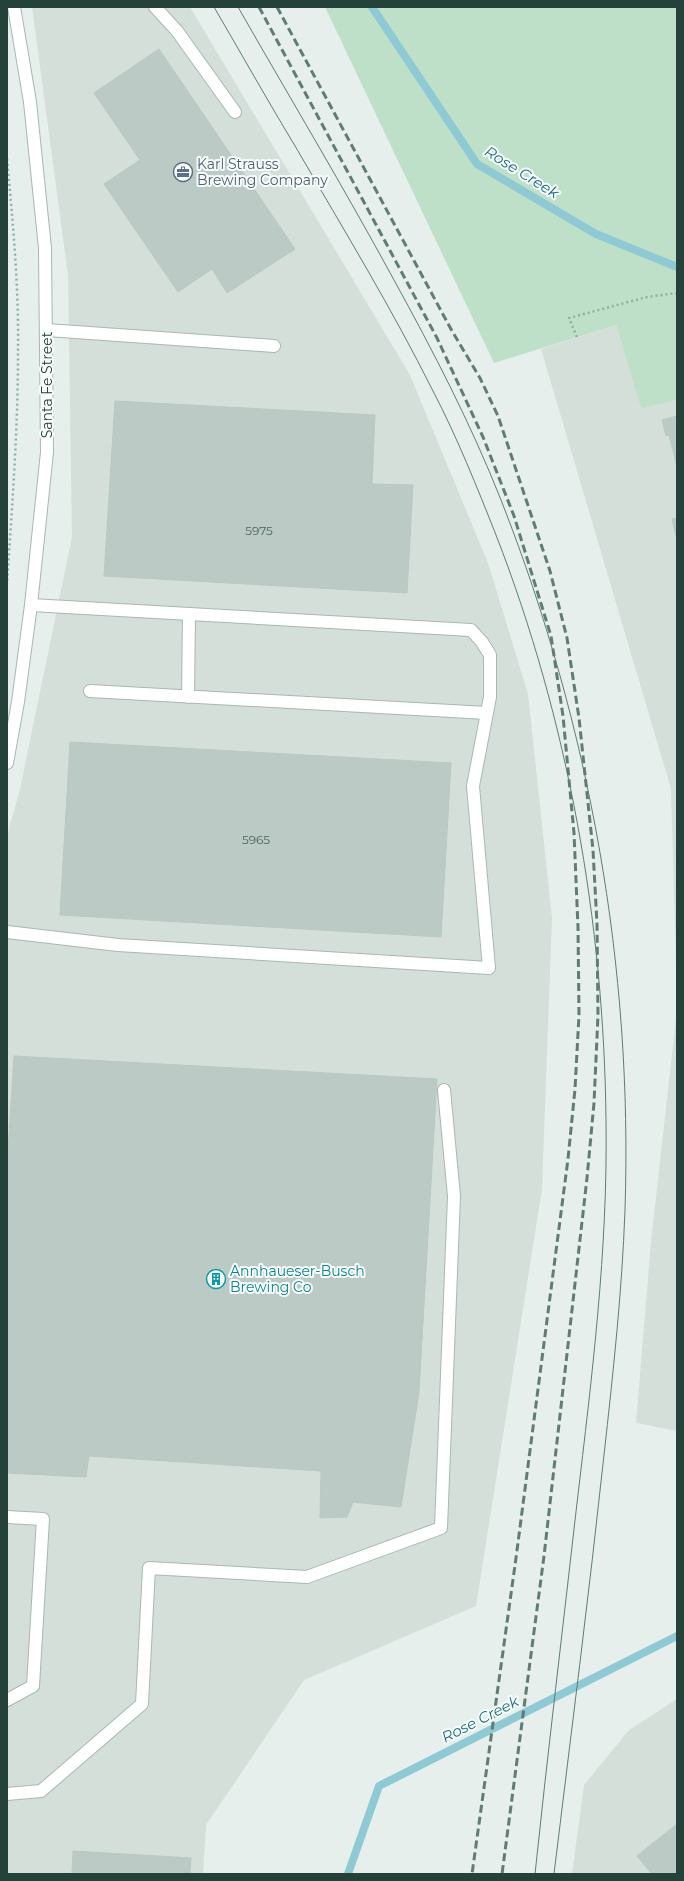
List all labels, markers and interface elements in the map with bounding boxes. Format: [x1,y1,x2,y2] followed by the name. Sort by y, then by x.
[481,142,564,203] water label: Rose Creek
[197,155,328,189] place label: Karl Strauss Brewing Company
[172,161,194,183] office icon: Karl Strauss Brewing Company
[38,331,56,438] street label: Santa Fe Street
[245,523,273,538] house number: 5975
[242,832,270,847] house number: 5965
[230,1262,365,1296] place label: Annhaueser-Busch Brewing Co
[205,1268,227,1290] building icon: Annhaueser-Busch Brewing Co
[438,1691,523,1747] water label: Rose Creek

